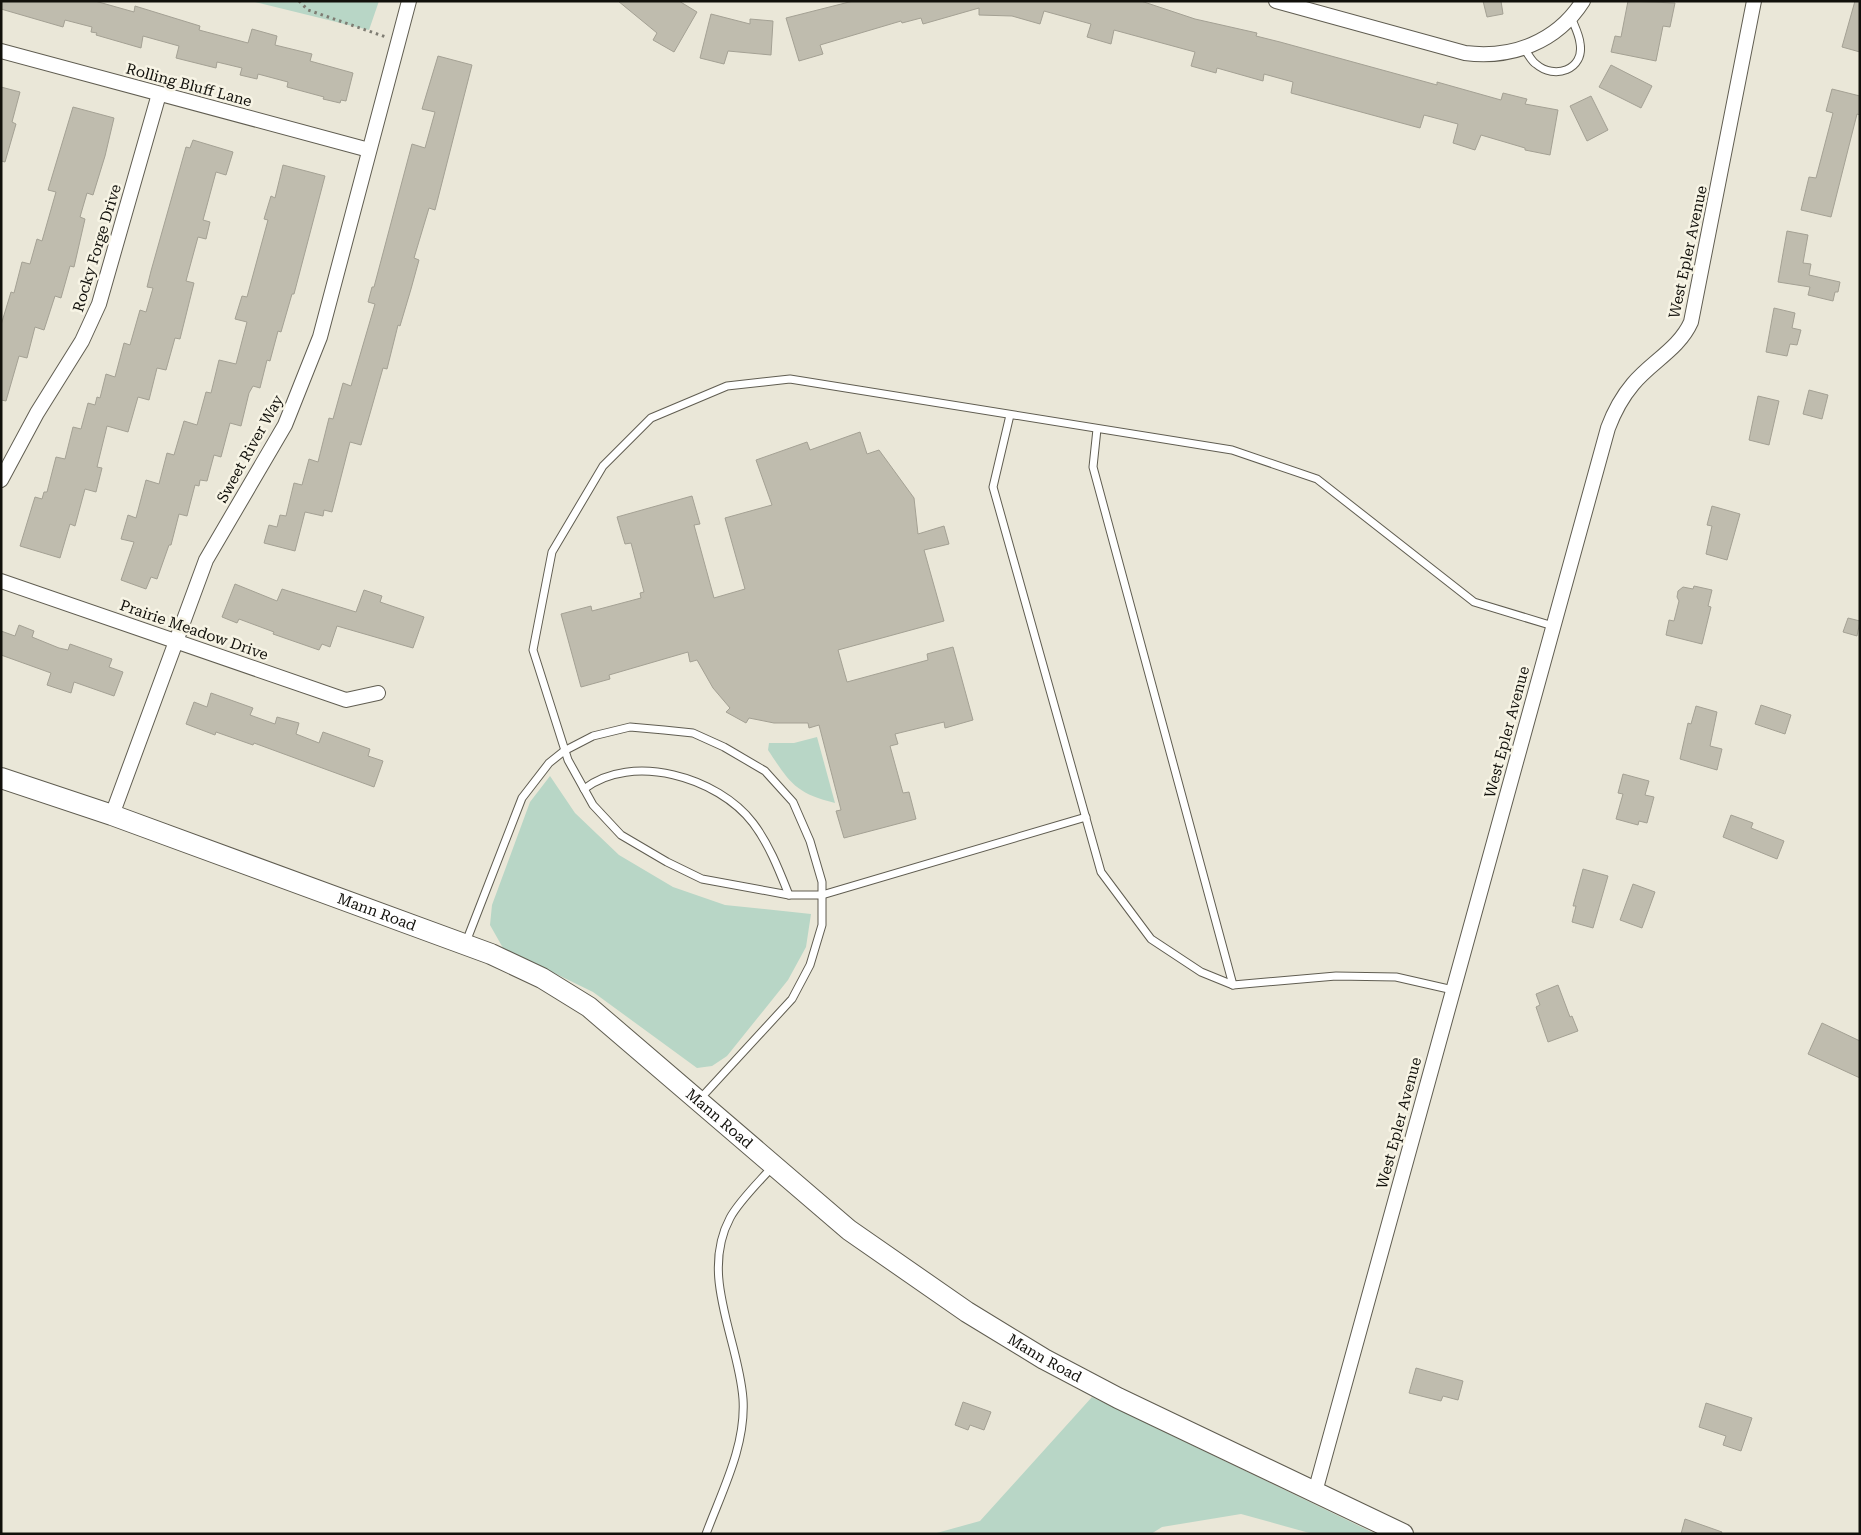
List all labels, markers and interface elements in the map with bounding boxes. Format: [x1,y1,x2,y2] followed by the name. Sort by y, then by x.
[124,60,254,110] street label: Rolling Bluff Lane
[69,182,125,314] street label: Rocky Forge Drive
[1665,184,1711,320] street label: West Epler Avenue
[213,392,287,506] street label: Sweet River Way
[117,596,271,664] street label: Prairie Meadow Drive
[1481,664,1533,800] street label: West Epler Avenue
[335,889,419,935] street label: Mann Road
[1373,1055,1425,1191] street label: West Epler Avenue
[682,1085,757,1153] street label: Mann Road
[1004,1330,1085,1386] street label: Mann Road

